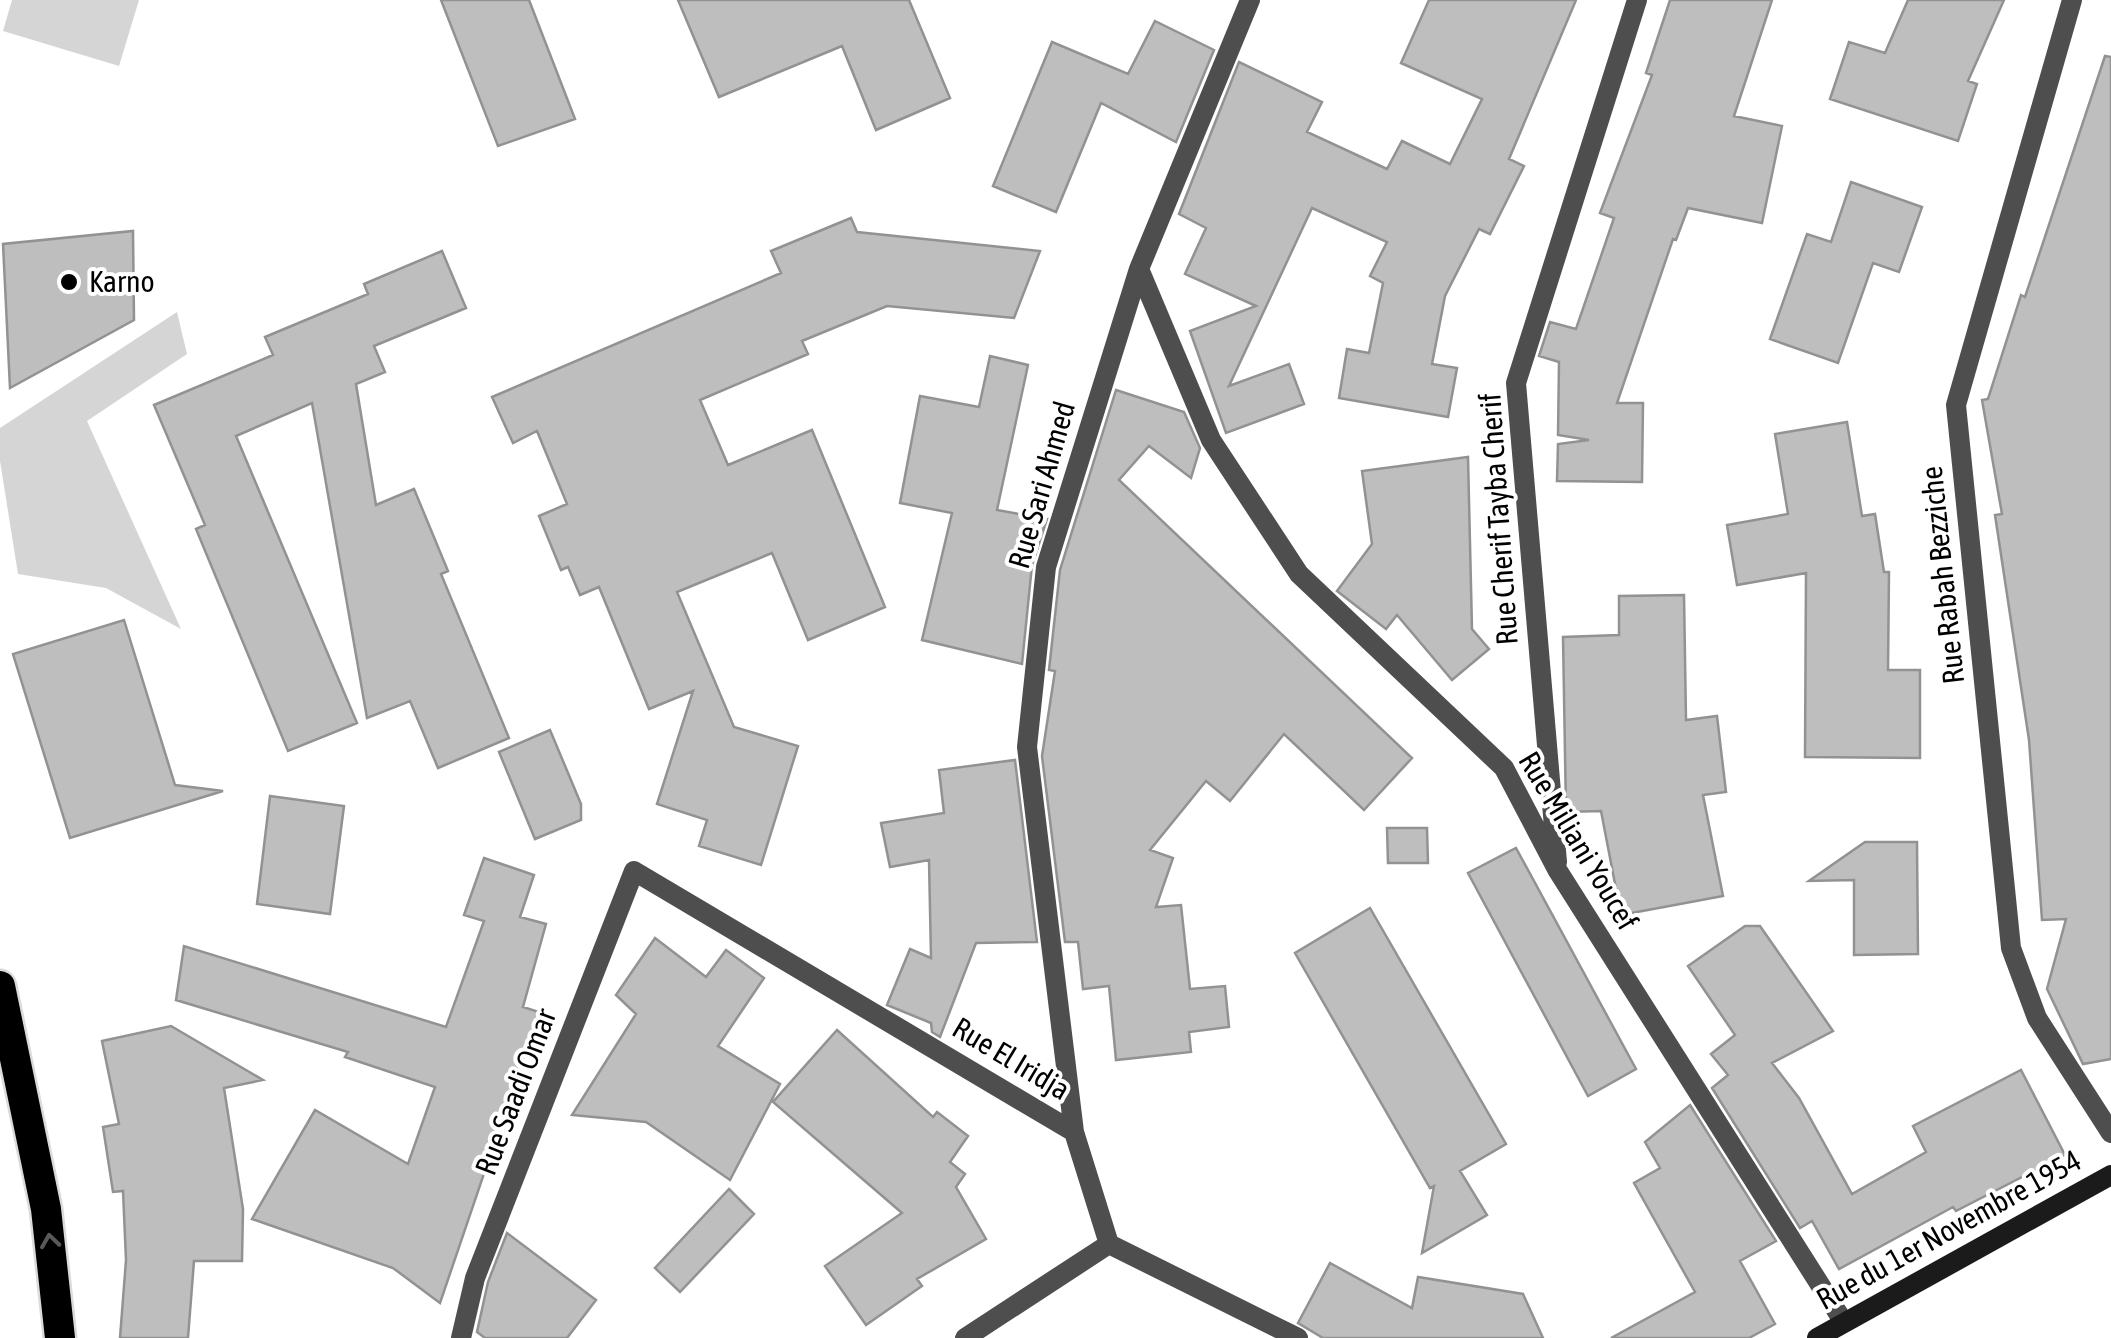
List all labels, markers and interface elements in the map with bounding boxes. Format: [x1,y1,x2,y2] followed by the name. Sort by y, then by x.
[89,264,155,298] place label: Karno
[58,271,80,293] marker: Karno
[1472,392,1524,646] street label: Rue Cherif Tayba Cherif
[1001,397,1081,572] street label: Rue Sari Ahmed
[1914,465,1970,686] street label: Rue Rabah Bezziche
[1512,745,1645,936] street label: Rue Miliani Youcef
[468,1003,563,1179] street label: Rue Saadi Omar
[947,1010,1076,1106] street label: Rue El Iridja
[1811,1142,2087,1316] street label: Rue du 1er Novembre 1954
[41,1233,62,1249] one-way arrow

